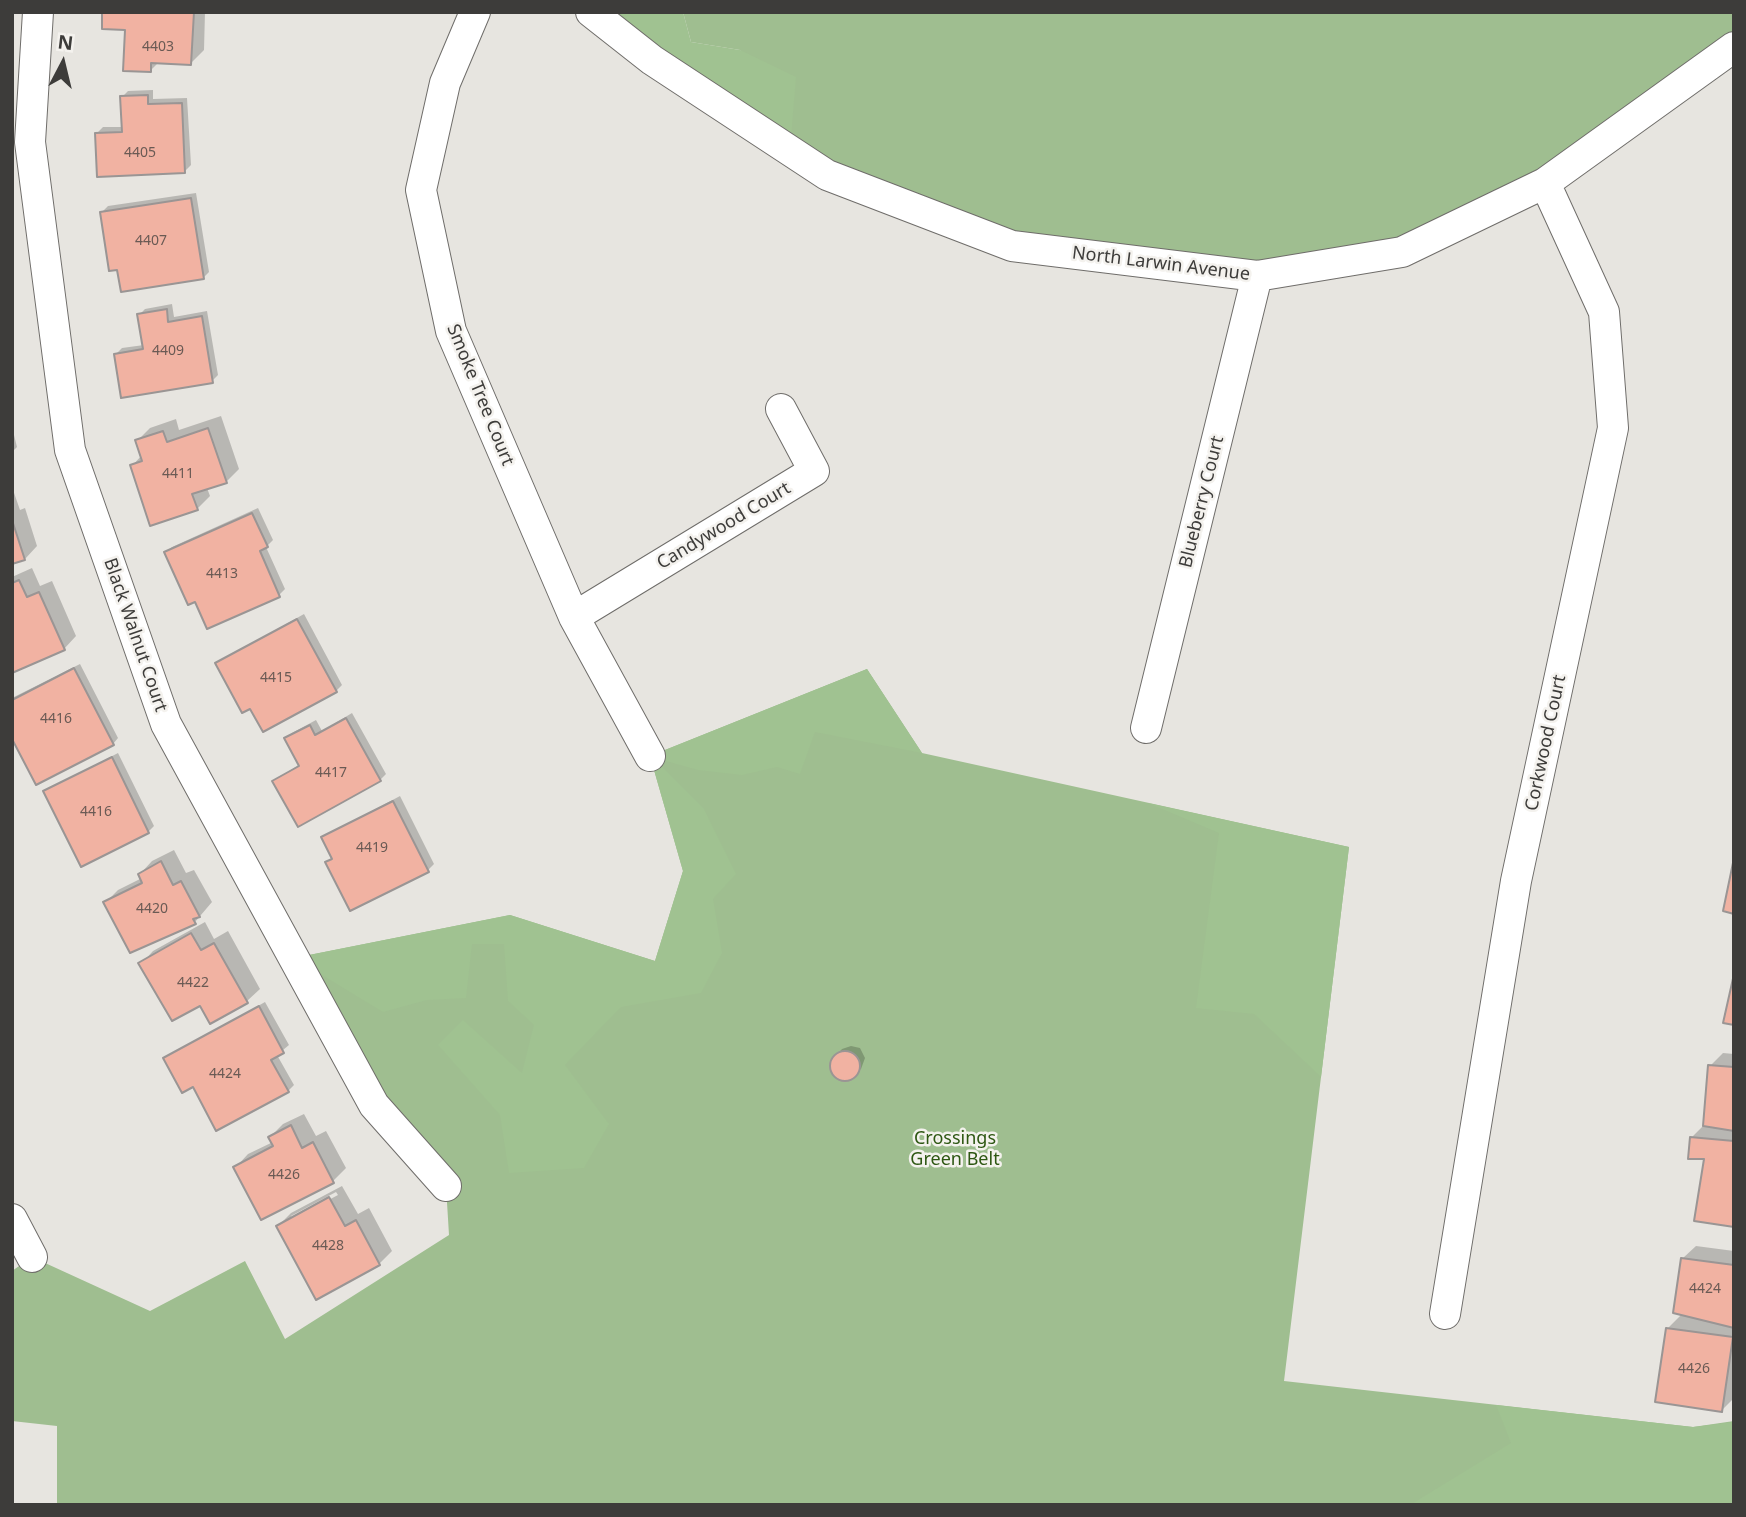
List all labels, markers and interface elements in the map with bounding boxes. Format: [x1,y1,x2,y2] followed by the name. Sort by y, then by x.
[28,28,98,98] north arrow
[56,28,75,56] text: N
[142,39,174,55] house number: 4403
[124,145,156,161] house number: 4405
[135,233,167,249] house number: 4407
[1071,242,1251,286] street label: North Larwin Avenue
[442,321,518,469] street label: Smoke Tree Court
[152,343,184,359] house number: 4409
[1175,434,1229,570] street label: Blueberry Court
[162,466,194,482] house number: 4411
[653,478,795,574] street label: Candywood Court
[99,555,171,715] street label: Black Walnut Court
[206,566,238,582] house number: 4413
[260,670,292,686] house number: 4415
[1521,673,1571,813] street label: Corkwood Court
[40,711,72,727] house number: 4416
[315,765,347,781] house number: 4417
[80,804,112,820] house number: 4416
[356,840,388,856] house number: 4419
[136,901,168,917] house number: 4420
[177,975,209,991] house number: 4422
[209,1066,241,1082] house number: 4424
[910,1128,1000,1170] park label: Crossings Green Belt
[268,1167,300,1183] house number: 4426
[312,1238,344,1254] house number: 4428
[1689,1281,1721,1297] house number: 4424
[1678,1361,1710,1377] house number: 4426

